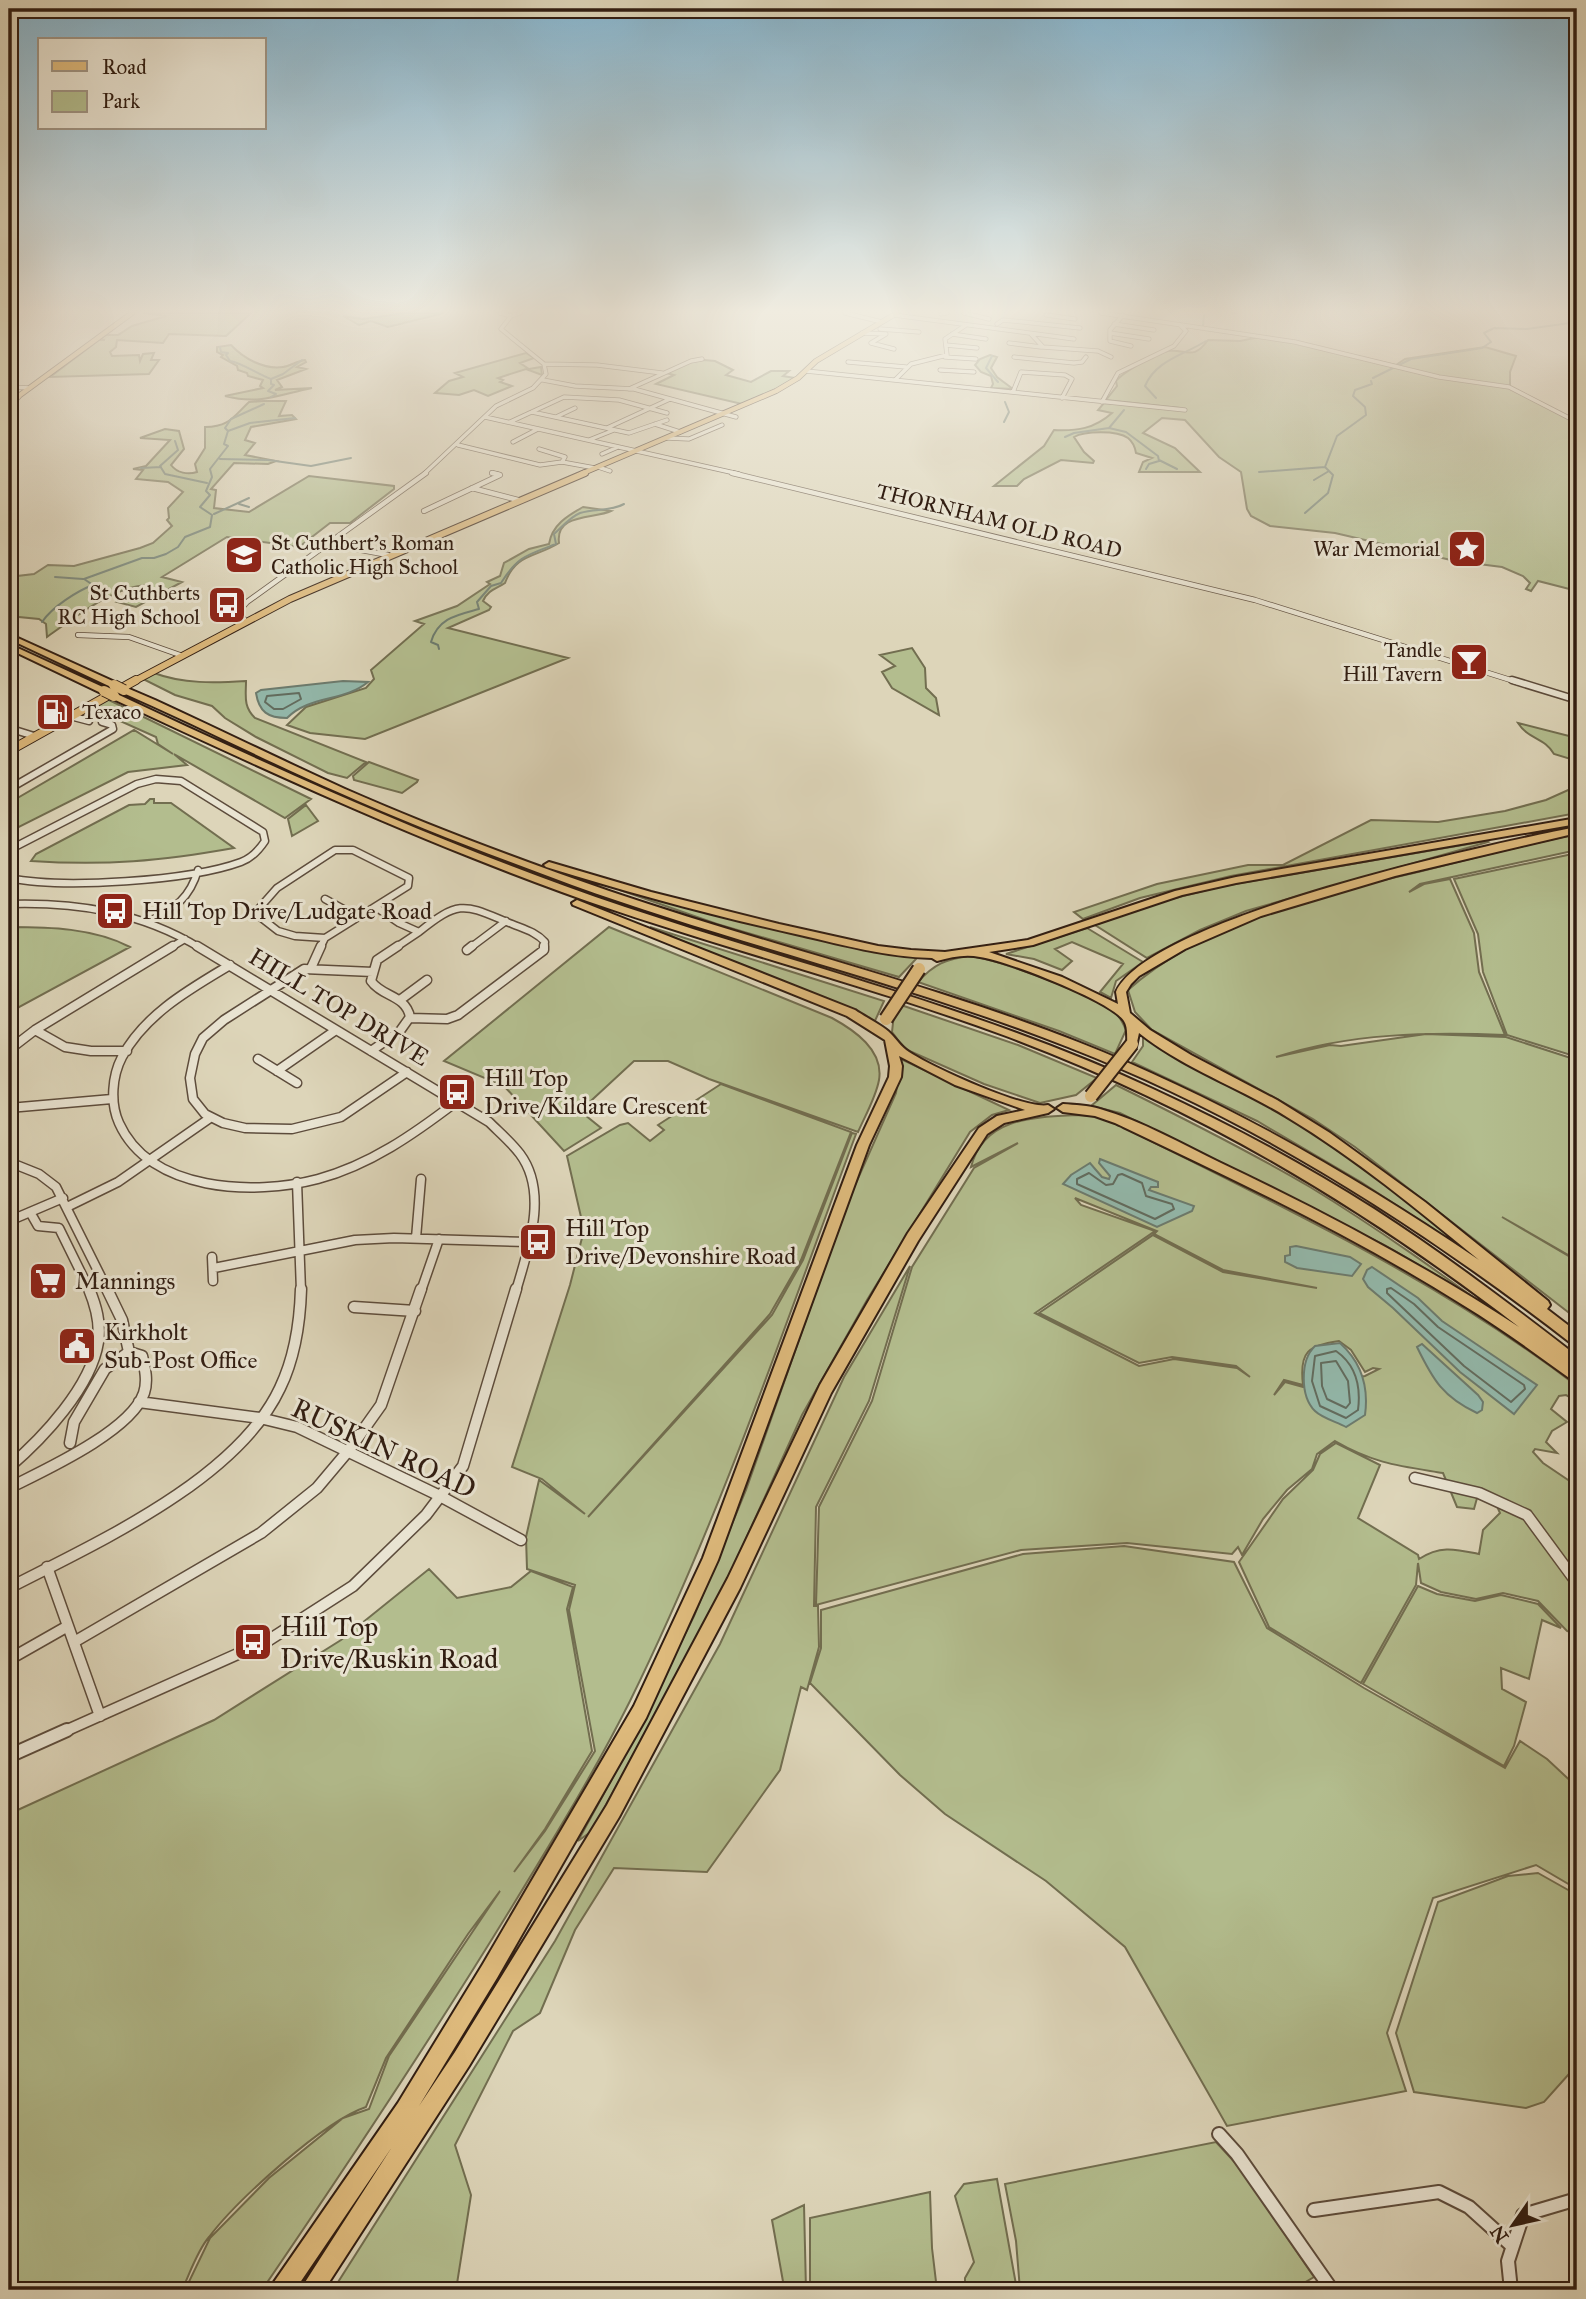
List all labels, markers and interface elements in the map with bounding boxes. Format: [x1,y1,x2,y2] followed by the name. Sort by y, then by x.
[38,38,266,130] legend
[102,54,147,80] text: Road
[102,88,140,114] text: Park
[873,478,1125,564] street label: THORNHAM OLD ROAD
[1446,528,1488,570] place icon: War Memorial
[271,530,458,580] place label: St Cuthbert's Roman Catholic High School
[223,534,265,576] school or university icon: St Cuthbert's Roman Catholic High School
[1313,536,1440,562] place label: War Memorial
[57,580,200,630] place label: St Cuthberts RC High School
[206,584,248,626] bus stop icon: St Cuthberts RC High School
[1343,637,1442,687] place label: Tandle Hill Tavern
[1448,641,1490,683] bar icon: Tandle Hill Tavern
[34,691,76,733] fuel station icon: Texaco
[82,699,141,725] place label: Texaco
[94,890,136,932] bus stop icon: Hill Top Drive/Ludgate Road
[142,896,432,926] place label: Hill Top Drive/Ludgate Road
[243,941,435,1073] street label: HILL TOP DRIVE
[484,1063,708,1121] place label: Hill Top Drive/Kildare Crescent
[436,1071,478,1113] bus stop icon: Hill Top Drive/Kildare Crescent
[565,1213,796,1271] place label: Hill Top Drive/Devonshire Road
[517,1221,559,1263] bus stop icon: Hill Top Drive/Devonshire Road
[27,1260,69,1302] supermarket icon: Mannings
[75,1266,175,1296] place label: Mannings
[104,1317,257,1375] place label: Kirkholt Sub-Post Office
[56,1325,98,1367] public building icon: Kirkholt Sub-Post Office
[286,1390,482,1506] street label: RUSKIN ROAD
[280,1609,498,1676] place label: Hill Top Drive/Ruskin Road
[232,1621,274,1663] bus stop icon: Hill Top Drive/Ruskin Road
[1478,2190,1548,2260] north arrow
[1485,2221,1513,2247] text: N

